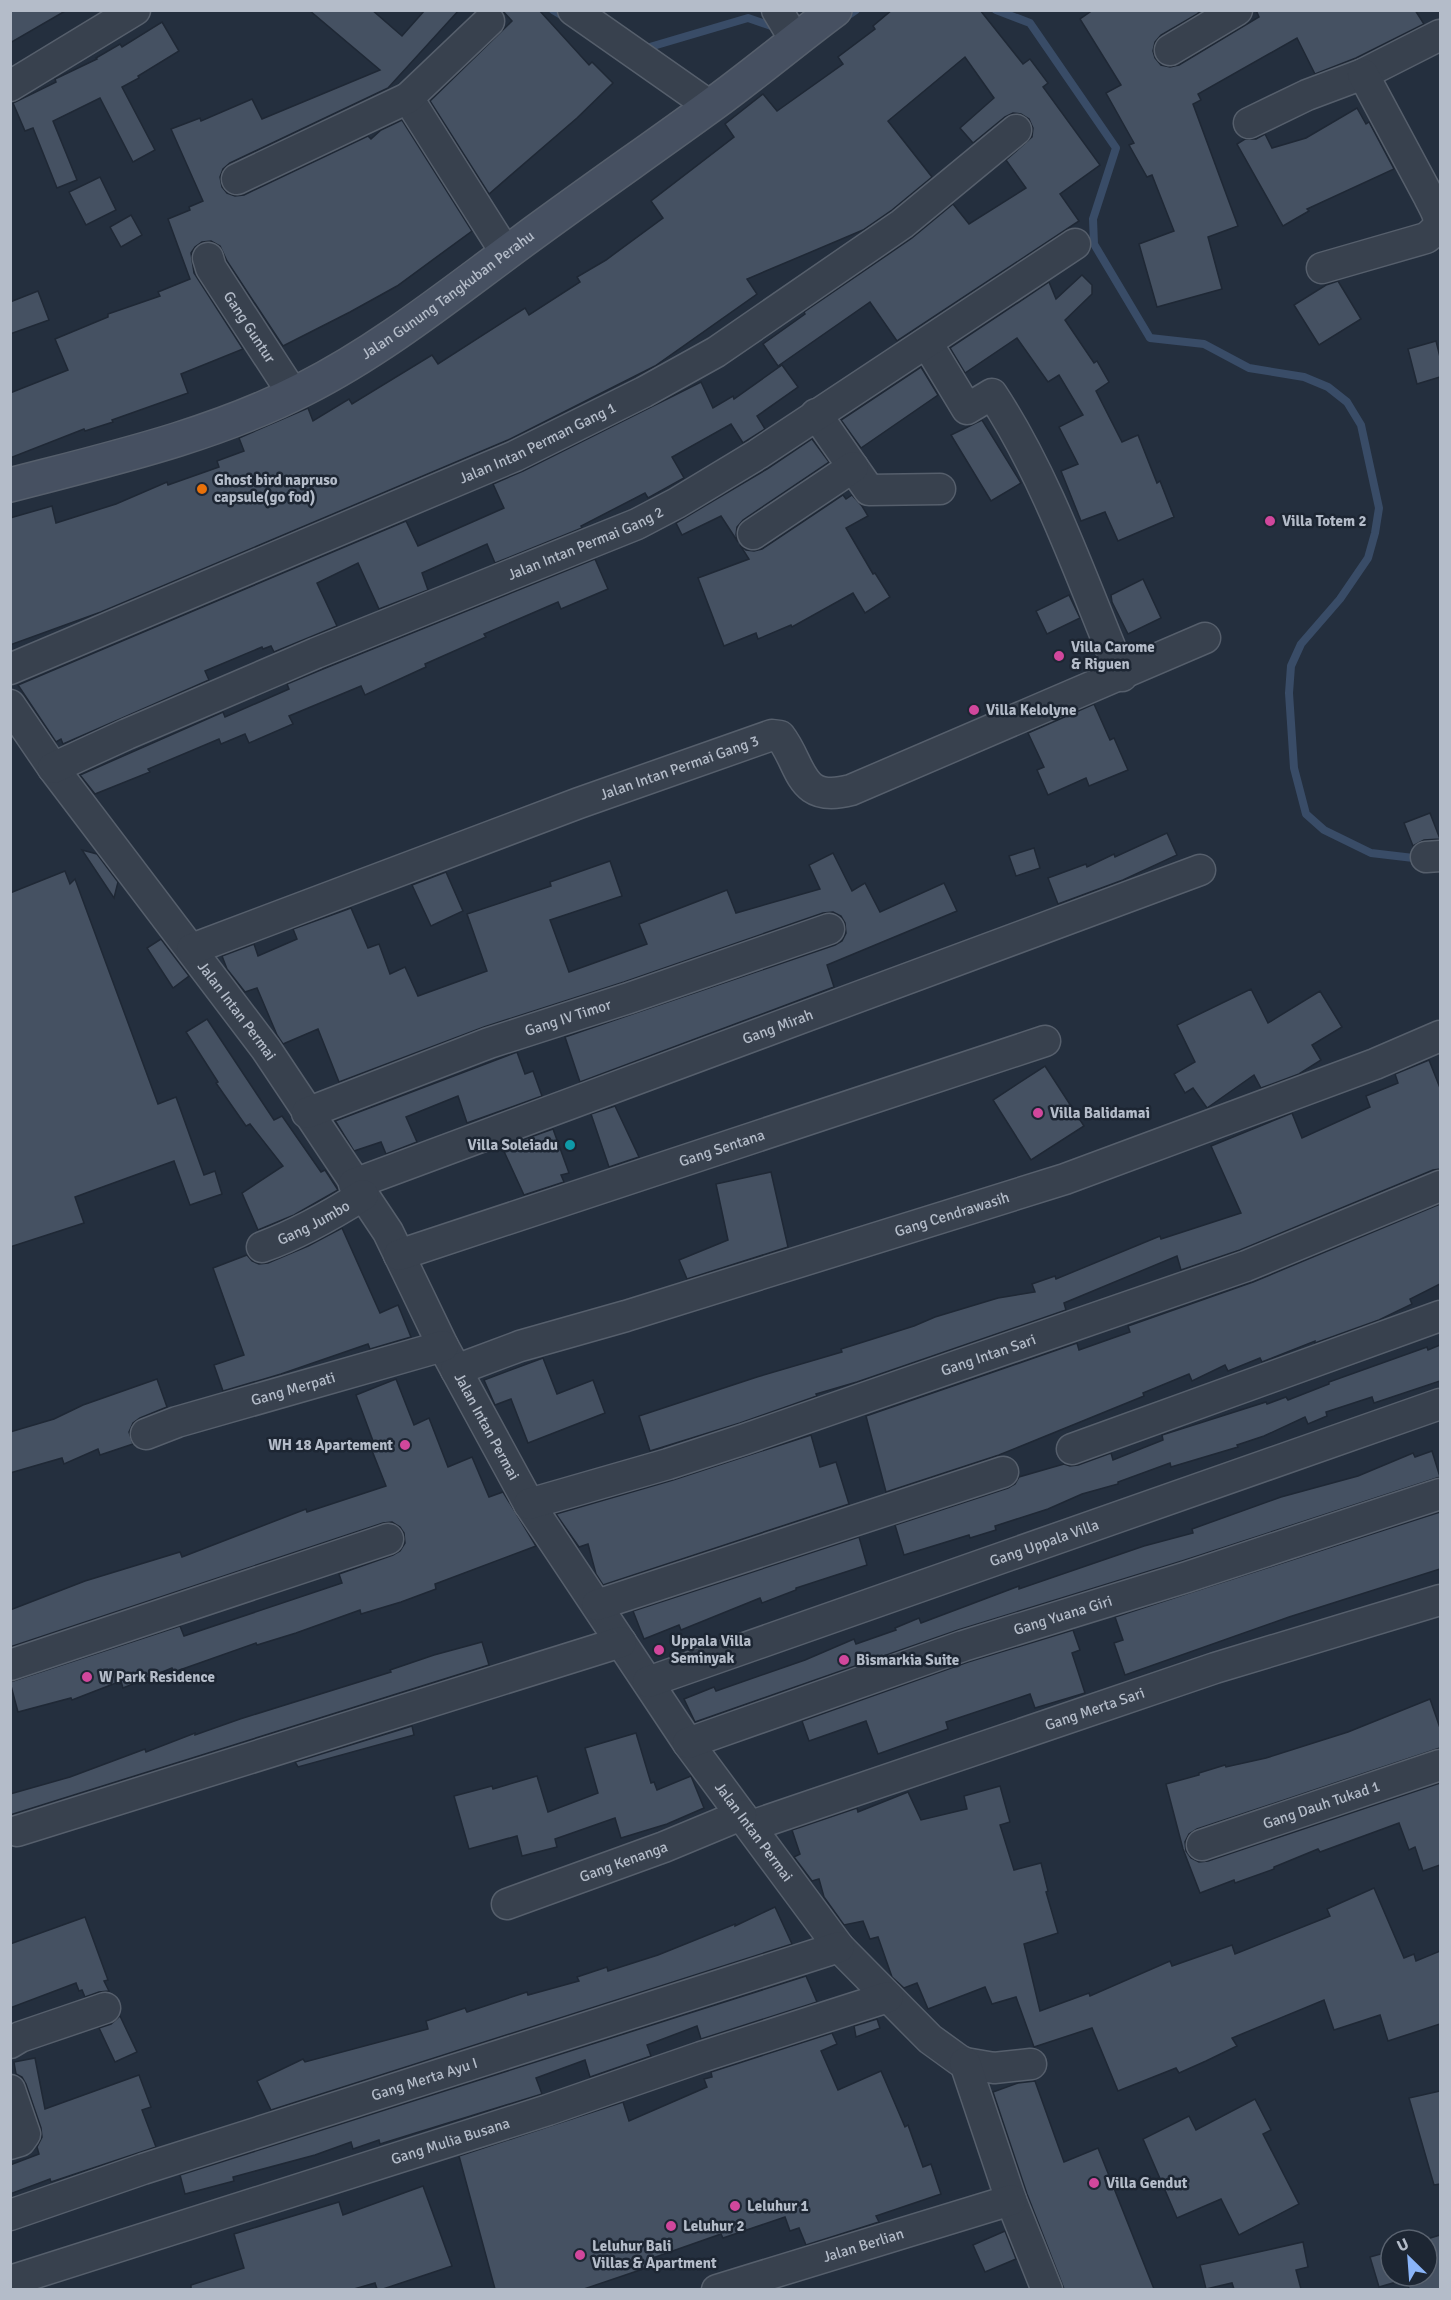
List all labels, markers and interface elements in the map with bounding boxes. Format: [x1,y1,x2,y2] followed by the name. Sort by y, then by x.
[358,227,538,363] street label: Jalan Gunung Tangkuban Perahu
[220,288,280,367] street label: Gang Guntur
[456,398,619,488] street label: Jalan Intan Perman Gang 1
[214,471,338,506] place label: Ghost bird napruso capsule(go fod)
[195,482,209,496] marker: Ghost bird napruso capsule(go fod)
[505,503,667,584] street label: Jalan Intan Permai Gang 2
[1282,512,1367,530] place label: Villa Totem 2
[1263,514,1277,528] marker: Villa Totem 2
[1071,638,1155,673] place label: Villa Carome & Riguen
[1052,649,1066,663] marker: Villa Carome & Riguen
[986,701,1076,719] place label: Villa Kelolyne
[967,703,981,717] marker: Villa Kelolyne
[597,731,761,804] street label: Jalan Intan Permai Gang 3
[194,958,280,1064] street label: Jalan Intan Permai
[523,995,614,1040] street label: Gang IV Timor
[740,1005,816,1048] street label: Gang Mirah
[1050,1104,1150,1122] place label: Villa Balidamai
[1031,1106,1045,1120] marker: Villa Balidamai
[676,1125,767,1171] street label: Gang Sentana
[468,1136,558,1154] place label: Villa Soleiadu
[563,1138,577,1152] marker: Villa Soleiadu
[892,1188,1012,1241] street label: Gang Cendrawasih
[275,1196,353,1249] street label: Gang Jumbo
[938,1330,1038,1380] street label: Gang Intan Sari
[249,1368,337,1409] street label: Gang Merpati
[450,1370,523,1483] street label: Jalan Intan Permai
[268,1436,393,1454] place label: WH 18 Apartement
[398,1438,412,1452] marker: WH 18 Apartement
[987,1515,1101,1570] street label: Gang Uppala Villa
[1011,1592,1114,1639] street label: Gang Yuana Giri
[671,1632,752,1667] place label: Uppala Villa Seminyak
[652,1643,666,1657] marker: Uppala Villa Seminyak
[856,1651,959,1669] place label: Bismarkia Suite
[837,1653,851,1667] marker: Bismarkia Suite
[99,1668,215,1686] place label: W Park Residence
[80,1670,94,1684] marker: W Park Residence
[1042,1684,1147,1734] street label: Gang Merta Sari
[1261,1777,1382,1833] street label: Gang Dauh Tukad 1
[711,1779,797,1885] street label: Jalan Intan Permai
[577,1837,670,1886] street label: Gang Kenanga
[369,2054,480,2105] street label: Gang Merta Ayu I
[389,2114,512,2168] street label: Gang Mulia Busana
[1106,2174,1188,2192] place label: Villa Gendut
[1087,2176,1101,2190] marker: Villa Gendut
[747,2197,809,2215] place label: Leluhur 1
[728,2199,742,2213] marker: Leluhur 1
[683,2217,745,2235] place label: Leluhur 2
[664,2219,678,2233] marker: Leluhur 2
[821,2224,906,2266] street label: Jalan Berlian
[1379,2228,1439,2288] north arrow
[1394,2234,1412,2257] text: U
[592,2237,717,2272] place label: Leluhur Bali Villas & Apartment
[573,2248,587,2262] marker: Leluhur Bali Villas & Apartment

